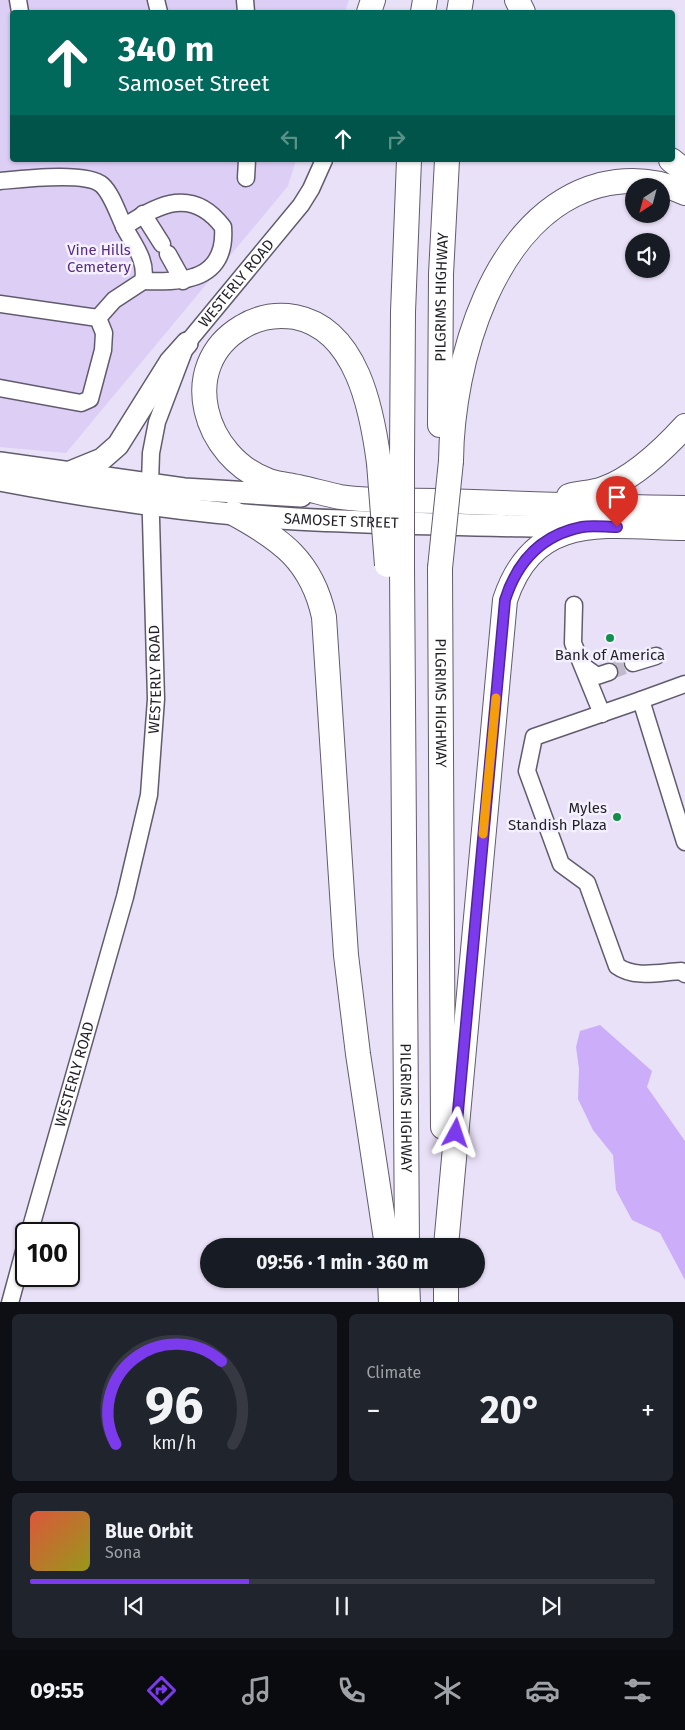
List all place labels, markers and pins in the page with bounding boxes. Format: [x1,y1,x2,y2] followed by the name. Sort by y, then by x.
[596,476,638,527] pin
[604,632,616,644] marker: Bank of America
[555,646,665,664] place label: Bank of America
[508,799,607,834] place label: Myles Standish Plaza
[611,811,623,823] marker: Myles Standish Plaza

